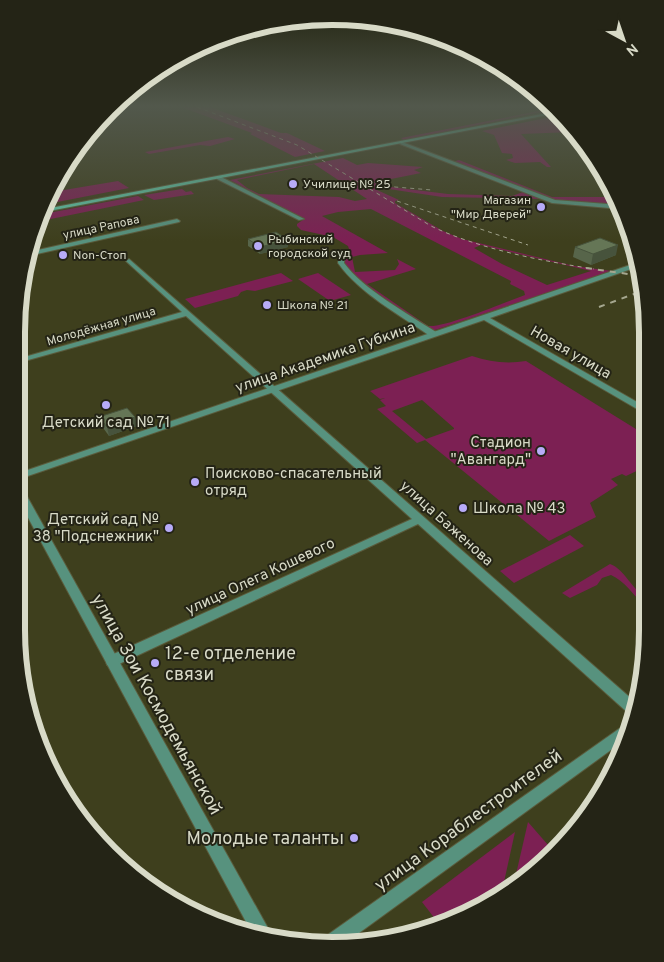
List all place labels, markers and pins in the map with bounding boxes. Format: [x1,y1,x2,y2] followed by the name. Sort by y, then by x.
[303,177,391,193] place label: Училище № 25
[287,178,299,190] marker: Училище № 25
[451,193,531,223] place label: Магазин "Мир Дверей"
[535,201,547,213] marker: Магазин "Мир Дверей"
[268,232,351,262] place label: Рыбинский городской суд
[252,240,264,252] marker: Рыбинский городской суд
[73,248,127,264] place label: Non-Стоп
[57,249,69,261] marker: Non-Стоп
[277,298,348,314] place label: Школа № 21
[261,299,273,311] marker: Школа № 21
[100,399,112,411] marker: Детский сад № 71
[42,414,170,433] place label: Детский сад № 71
[450,434,531,470] place label: Стадион "Авангард"
[535,445,547,457] marker: Стадион "Авангард"
[205,465,382,501] place label: Поисково-спасательный отряд
[189,476,201,488] marker: Поисково-спасательный отряд
[473,500,566,519] place label: Школа № 43
[457,502,469,514] marker: Школа № 43
[33,511,159,547] place label: Детский сад № 38 "Подснежник"
[163,522,175,534] marker: Детский сад № 38 "Подснежник"
[165,643,296,687] place label: 12-е отделение связи
[149,657,161,669] marker: 12-е отделение связи
[187,828,344,851] place label: Молодые таланты
[348,832,360,844] marker: Молодые таланты

